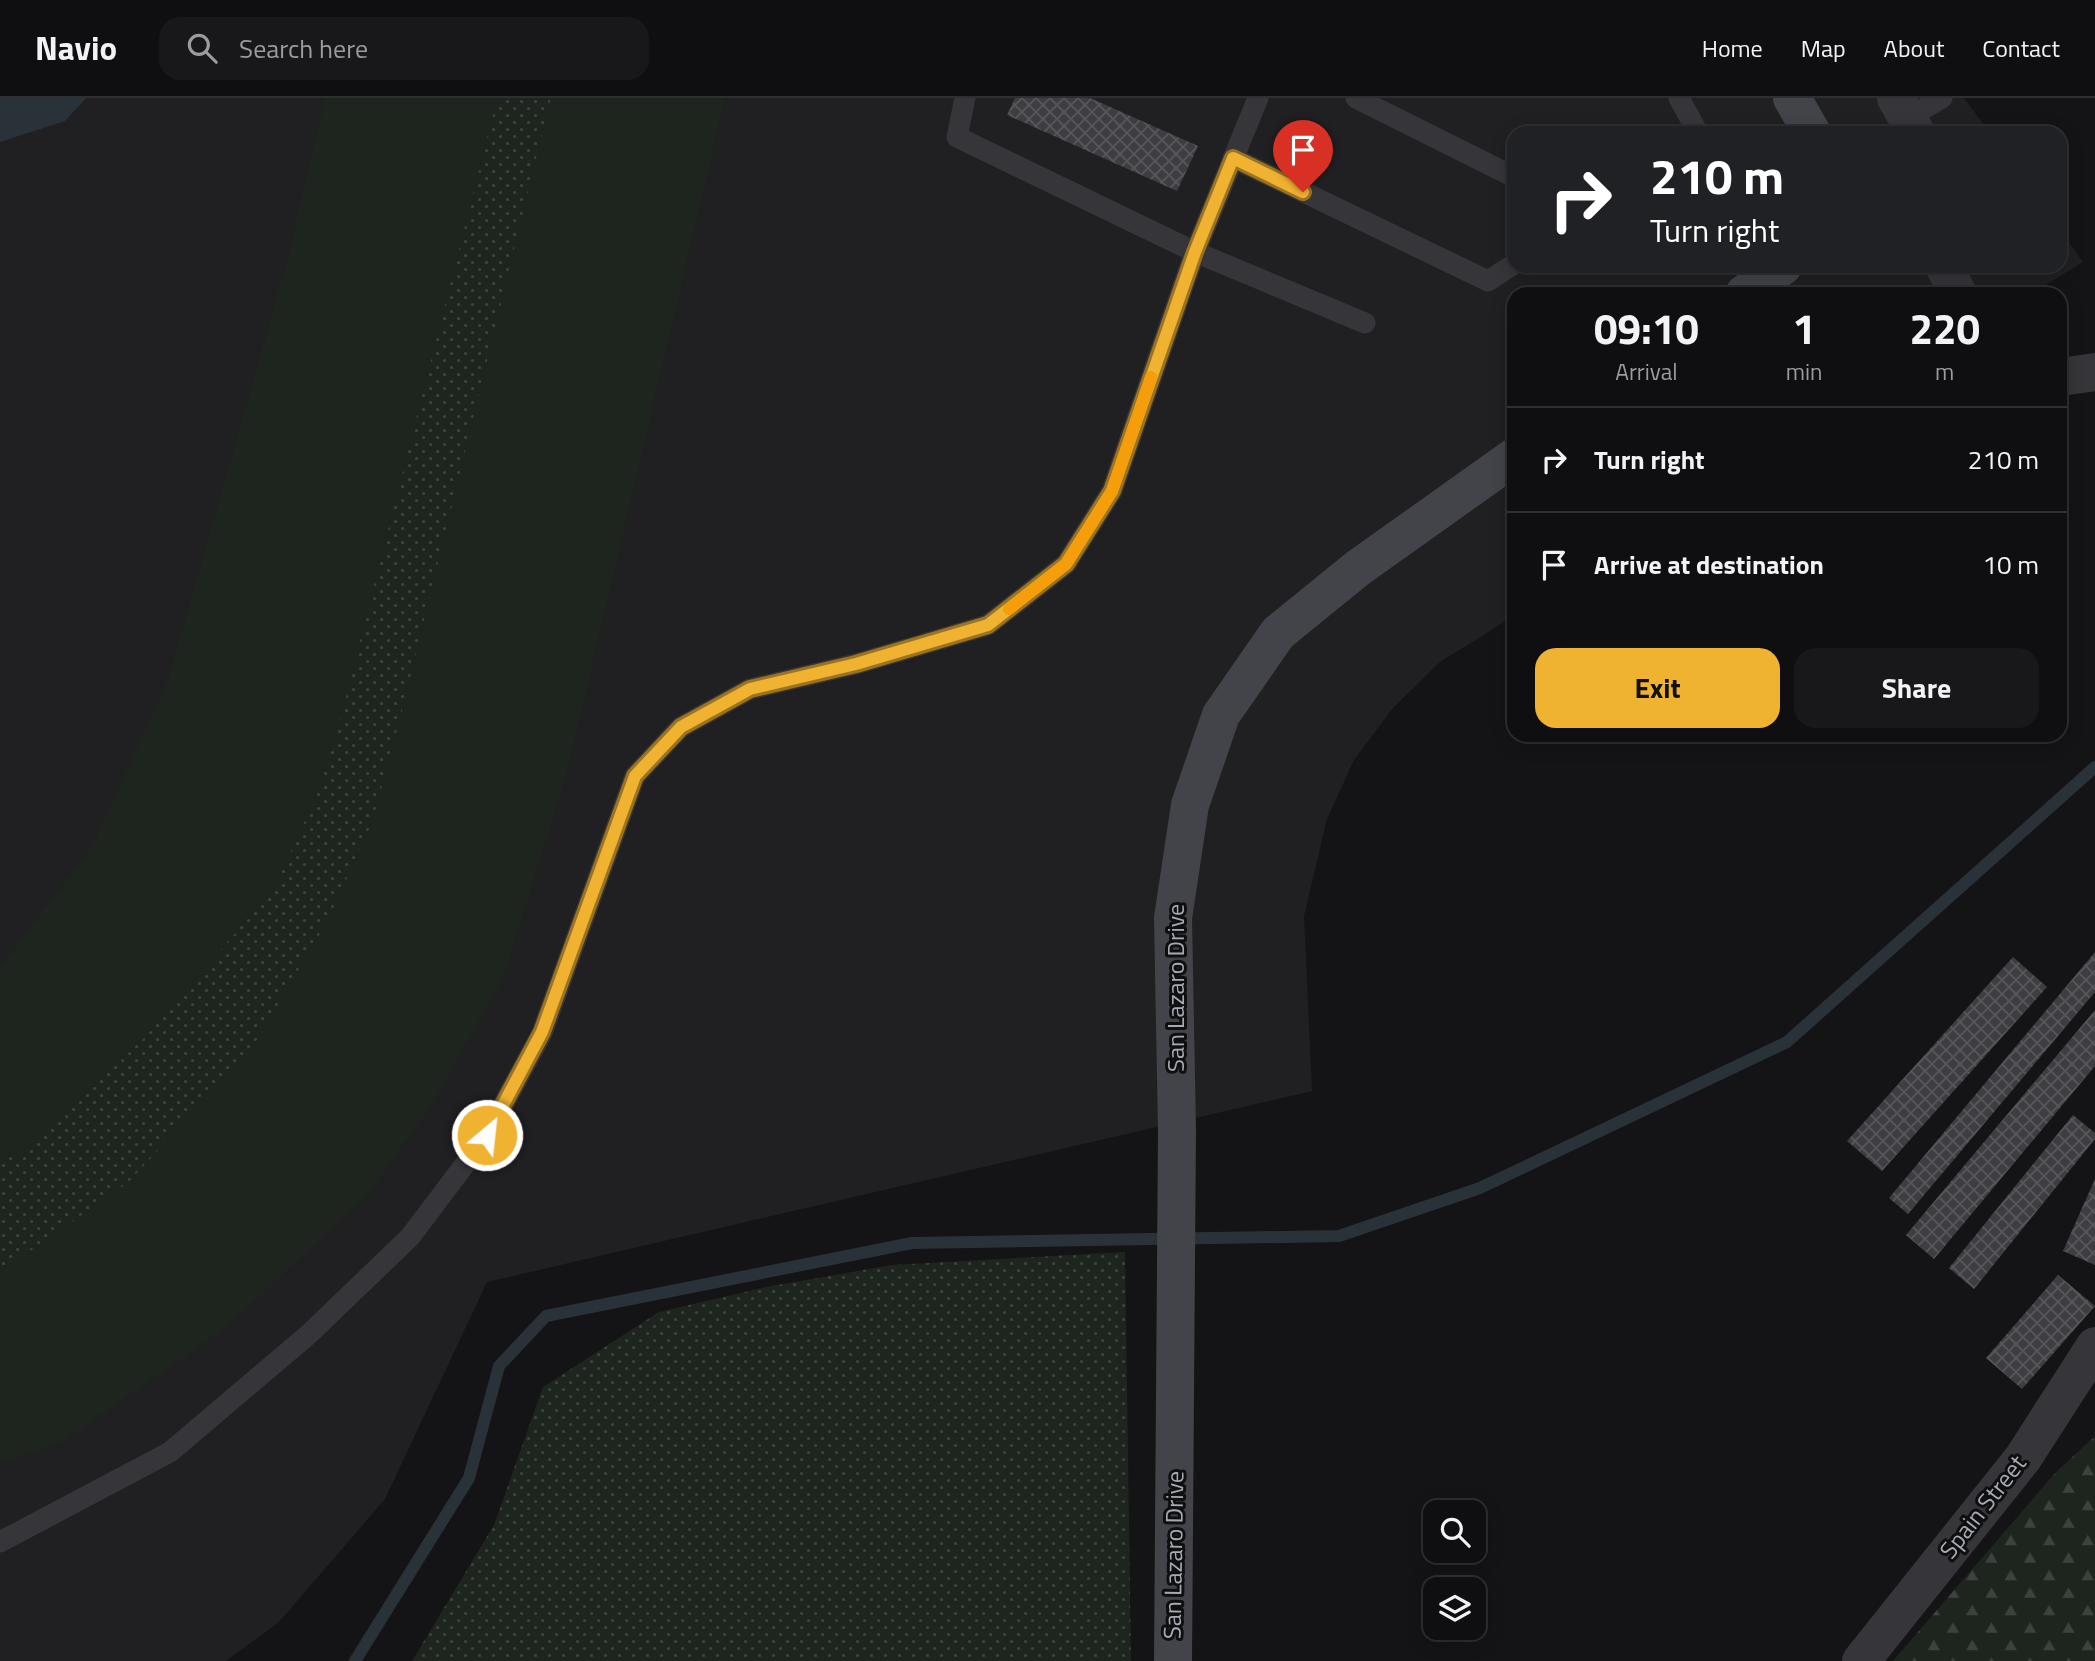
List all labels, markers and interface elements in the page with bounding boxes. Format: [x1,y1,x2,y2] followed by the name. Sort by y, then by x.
[159,17,649,80] search box
[35,23,117,73] text: Navio
[183,29,221,67] icon: search
[239,29,368,68] text: Search here
[1702,30,1763,66] text: Home
[1801,30,1846,66] text: Map
[1884,30,1944,66] text: About
[1982,30,2060,66] text: Contact
[1273,120,1333,192] pin
[1284,131,1322,169] icon: arrive
[1650,138,1784,213] text: 210 m
[1535,154,1626,245] icon: right
[1650,206,1779,254] text: Turn right
[1594,296,1699,360] text: 09:10
[1792,296,1816,360] text: 1
[1909,296,1980,360] text: 220
[1615,354,1678,389] text: Arrival
[1786,354,1822,389] text: min
[1935,354,1954,389] text: m
[1594,440,1705,479] text: Turn right
[1968,440,2039,479] text: 210 m
[1535,441,1573,479] icon: right
[1594,545,1824,584] text: Arrive at destination
[1982,545,2039,584] text: 10 m
[1535,546,1573,584] icon: arrive
[1535,648,1780,728] button: Exit
[1794,648,2039,728] button: Share
[1157,904,1193,1072] street label: San Lazaro Drive
[450,1098,524,1172] position arrow
[1930,1446,2035,1566] street label: Spain Street
[1154,1471,1192,1639] street label: San Lazaro Drive
[1423,1500,1486,1640] map controls
[1423,1500,1486,1563] button: search
[1423,1577,1486,1640] button: layers

